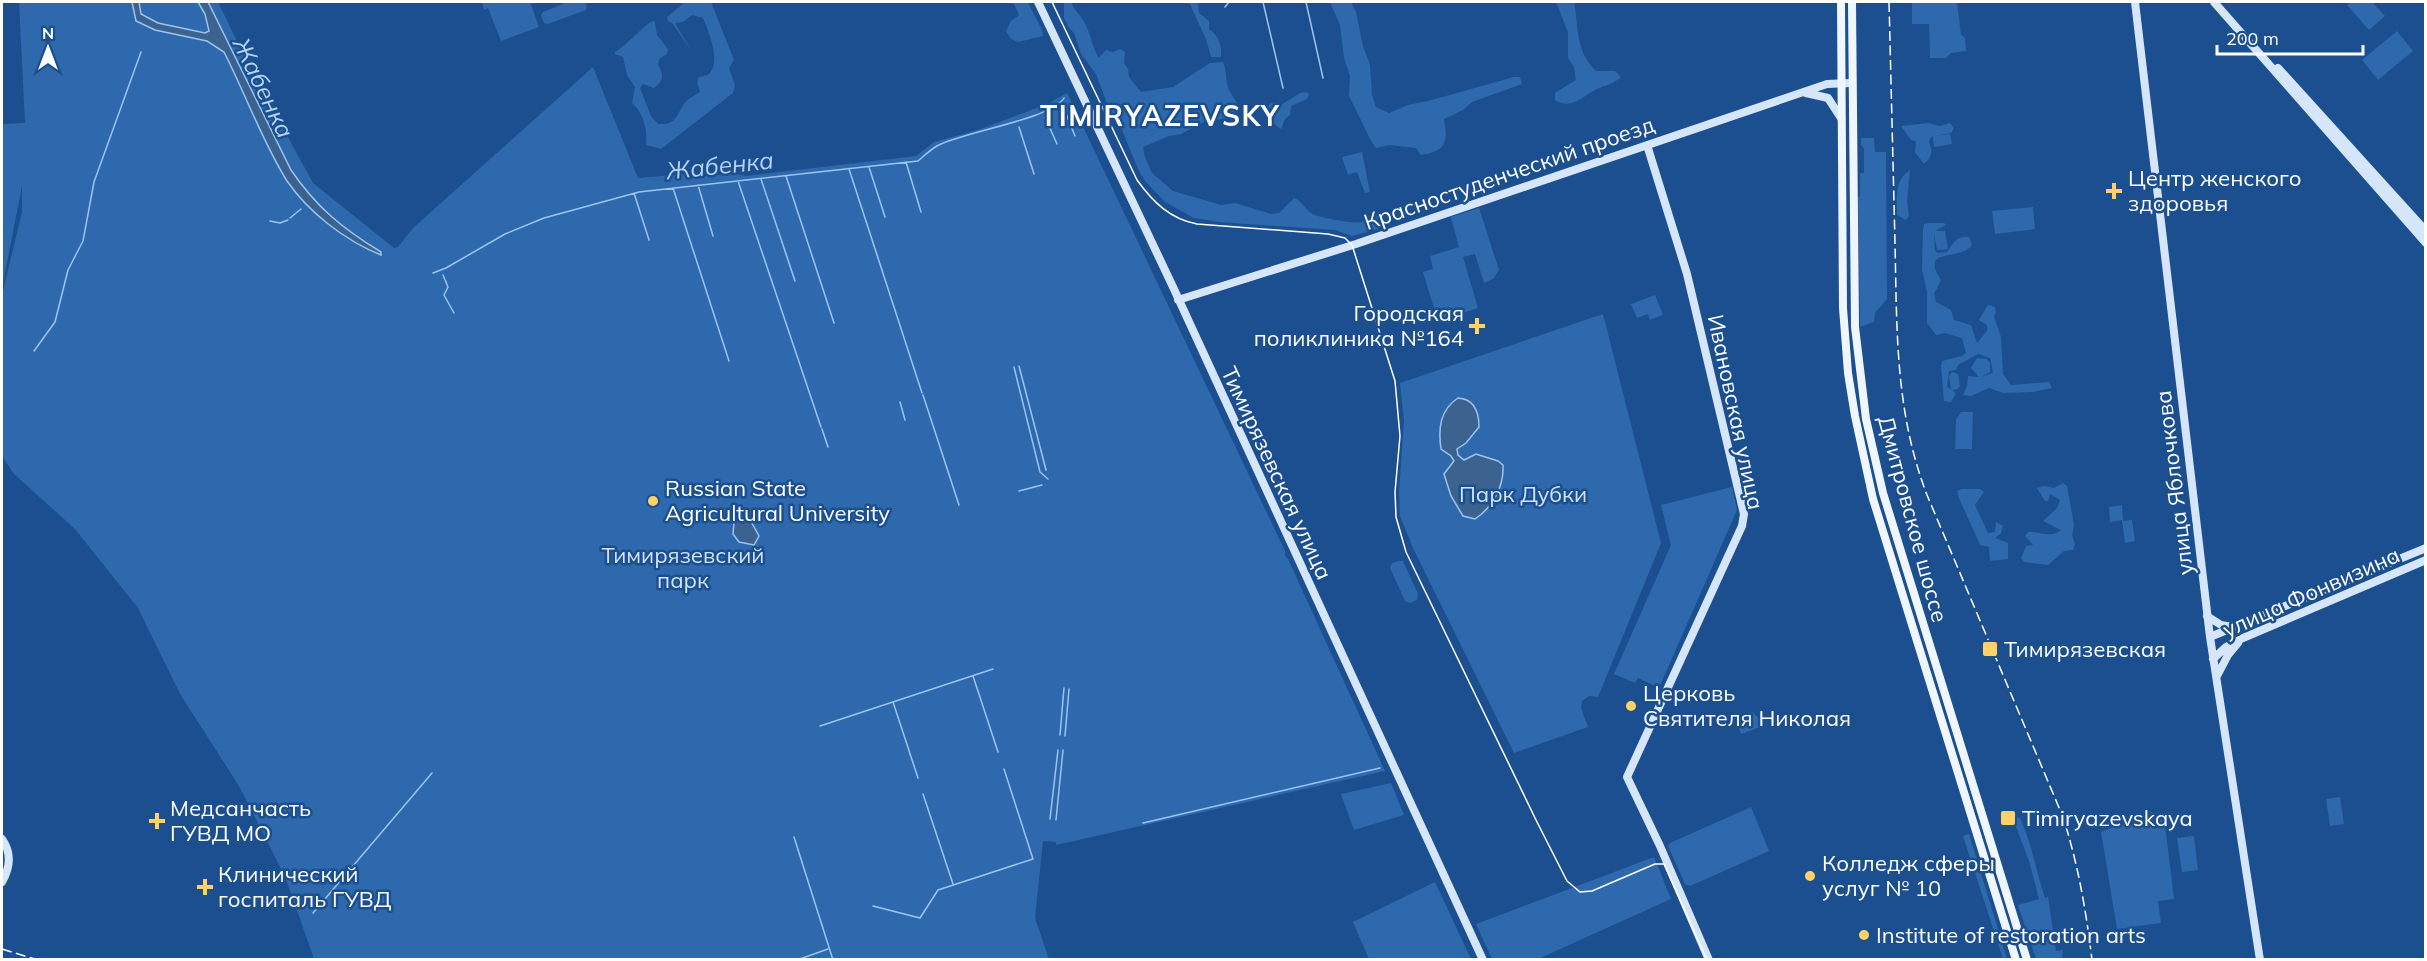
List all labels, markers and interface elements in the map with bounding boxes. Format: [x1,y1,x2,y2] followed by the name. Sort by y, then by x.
[18,18,78,78] north arrow
[2217,18,2362,56] scale bar
[42,23,54,43] text: N
[2226,27,2279,50] text: 200 m
[226,32,301,143] water label: Жабенка
[1040,98,1280,133] district label: TIMIRYAZEVSKY
[1360,110,1658,236] street label: Красностуденческий проезд
[664,144,775,186] water label: Жабенка
[2128,164,2302,217] place label: Центр женского здоровья
[2105,182,2123,200] marker: Центр женского здоровья
[1254,299,1464,352] place label: Городская поликлиника №164
[1702,312,1770,512] street label: Ивановская улица
[1468,317,1486,335] marker: Городская поликлиника №164
[1215,362,1339,584] street label: Тимирязевская улица
[2149,389,2199,577] street label: улица Яблочкова
[1872,413,1954,625] street label: Дмитровское шоссе
[665,474,890,527] place label: Russian State Agricultural University
[1459,480,1587,508] park label: Парк Дубки
[646,494,660,508] marker: Russian State Agricultural University
[2218,540,2404,644] street label: улица Фонвизина
[602,541,764,594] park label: Тимирязевский парк
[2004,635,2166,663] place label: Тимирязевская
[1981,640,1999,658] marker: Тимирязевская
[1643,679,1851,732] place label: Церковь Святителя Николая
[1624,699,1638,713] marker: Церковь Святителя Николая
[170,794,311,847] place label: Медсанчасть ГУВД МО
[2022,804,2193,832] place label: Timiryazevskaya
[1999,809,2017,827] marker: Timiryazevskaya
[148,812,166,830] marker: Медсанчасть ГУВД МО
[1822,849,1995,902] place label: Колледж сферы услуг № 10
[218,860,392,913] place label: Клинический госпиталь ГУВД
[1803,869,1817,883] marker: Колледж сферы услуг № 10
[196,878,214,896] marker: Клинический госпиталь ГУВД
[1876,921,2146,949] place label: Institute of restoration arts
[1857,928,1871,942] marker: Institute of restoration arts

